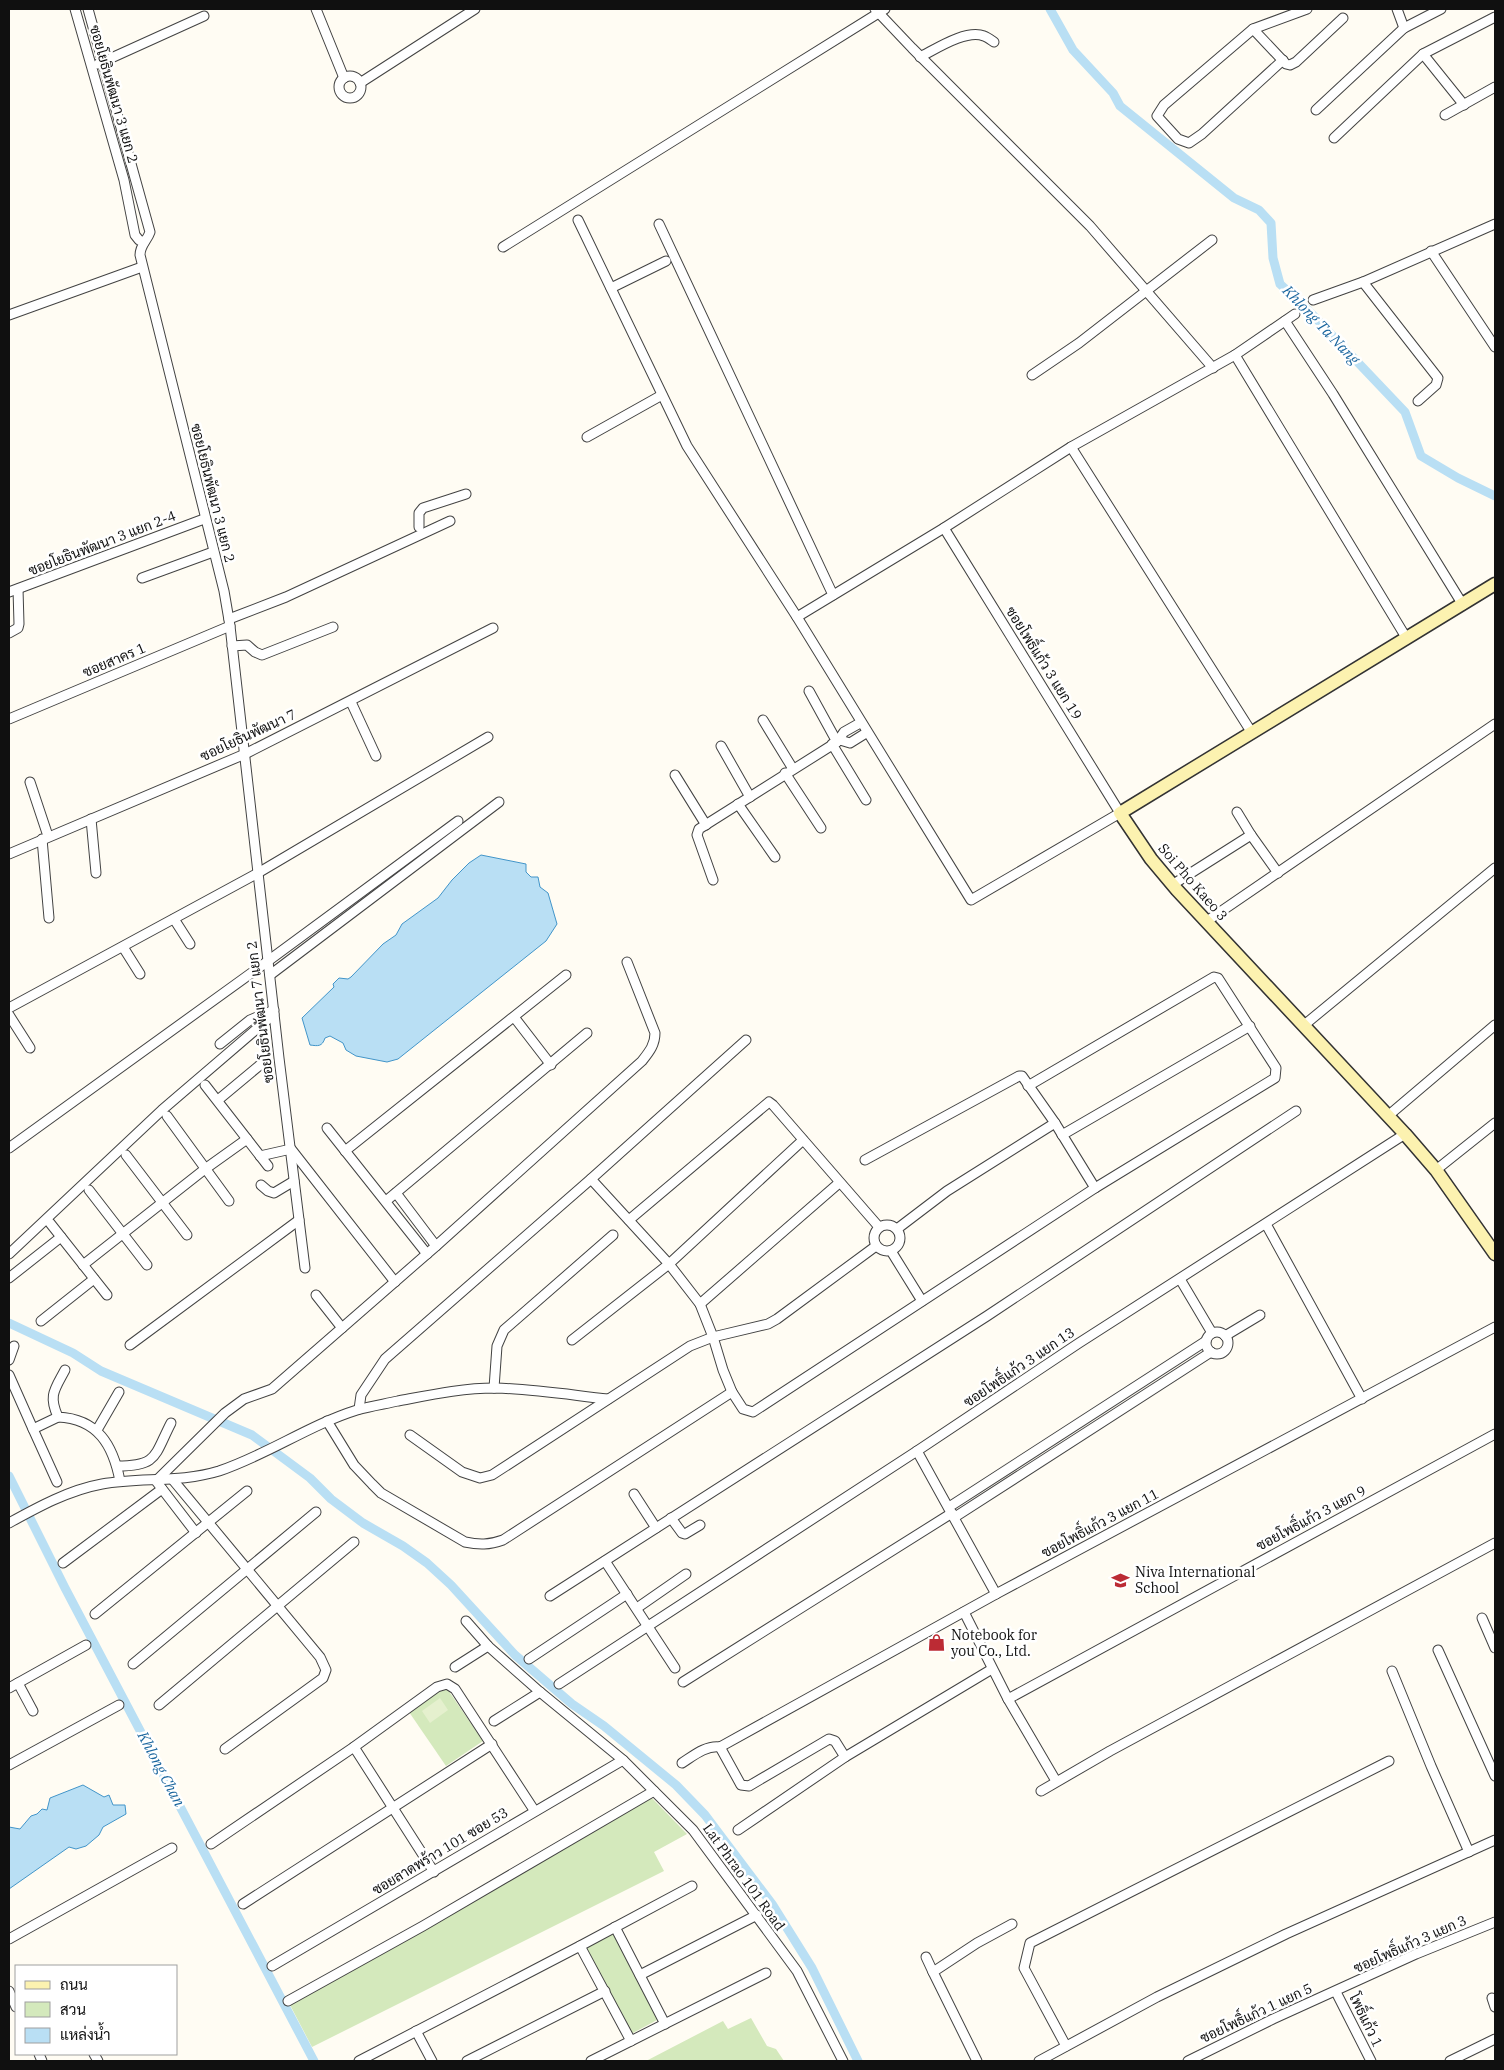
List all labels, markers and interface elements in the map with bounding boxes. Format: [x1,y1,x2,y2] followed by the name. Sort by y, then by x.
[86,23,142,165] street label: ซอยโยธินพัฒนา 3 แยก 2
[1278,280,1365,369] water label: Khlong Ta Nang
[187,422,239,564] street label: ซอยโยธินพัฒนา 3 แยก 2
[26,507,178,579] street label: ซอยโยธินพัฒนา 3 แยก 2-4
[1002,601,1089,723] street label: ซอยโพธิ์แก้ว 3 แยก 19
[80,639,148,681] street label: ซอยสาคร 1
[197,705,299,765] street label: ซอยโยธินพัฒนา 7
[1154,840,1232,924] street label: Soi Pho Kaeo 3
[242,940,278,1084] street label: ซอยโยธินพัฒนา 7 แยก 2
[958,1320,1078,1411] street label: ซอยโพธิ์แก้ว 3 แยก 13
[1251,1478,1369,1555] street label: ซอยโพธิ์แก้ว 3 แยก 9
[1037,1482,1162,1562] street label: ซอยโพธิ์แก้ว 3 แยก 11
[1135,1563,1255,1597] place label: Niva International School
[1111,1570,1131,1590] school or university icon: Niva International School
[951,1626,1038,1660] place label: Notebook for you Co., Ltd.
[927,1633,947,1653] shop icon: Notebook for you Co., Ltd.
[133,1727,189,1810] water label: Khlong Chan
[369,1803,511,1899] street label: ซอยลาดพร้าว 101 ซอย 53
[699,1820,789,1935] street label: Lat Phrao 101 Road
[1349,1908,1469,1977] street label: ซอยโพธิ์แก้ว 3 แยก 3
[15,1965,178,2055] legend
[60,1975,88,1994] text: ถนน
[1196,1976,1315,2047] street label: ซอยโพธิ์แก้ว 1 แยก 5
[1345,1988,1390,2050] street label: โพธิ์แก้ว 1
[60,2000,86,2019] text: สวน
[60,2022,111,2044] text: แหล่งน้ำ

